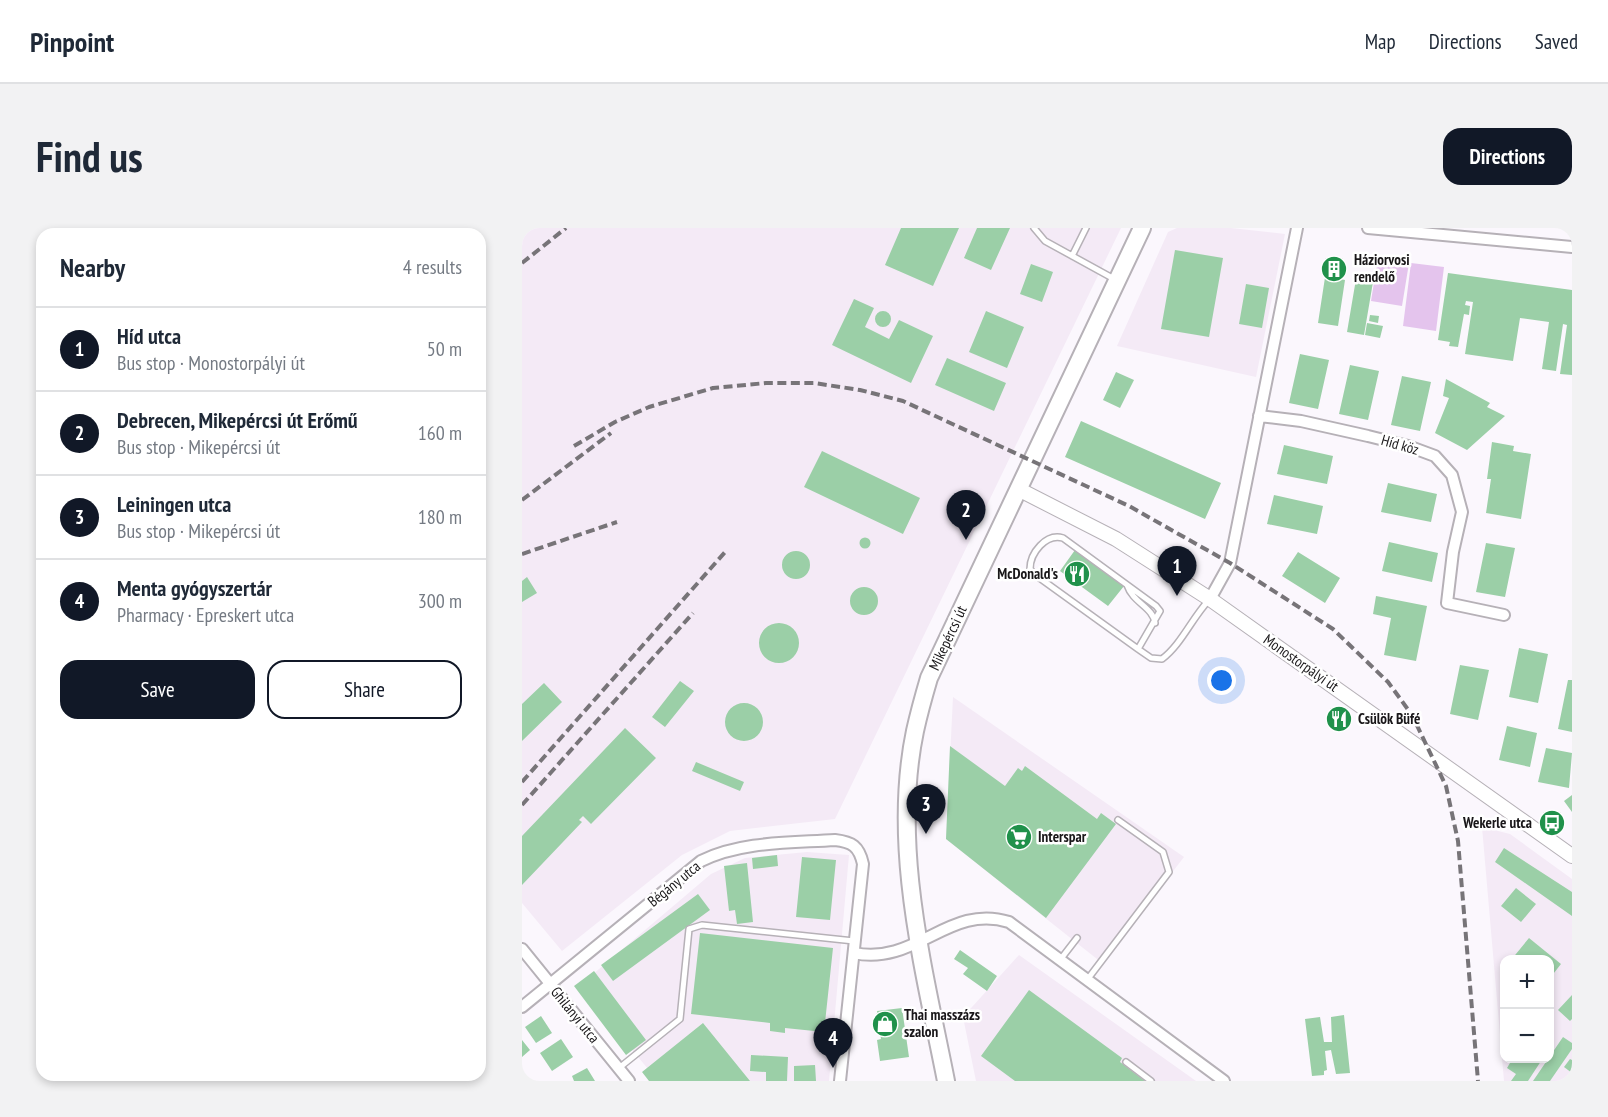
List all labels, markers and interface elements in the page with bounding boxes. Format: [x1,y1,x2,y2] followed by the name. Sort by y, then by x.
[30,23,114,60] text: Pinpoint
[1365,28,1396,55] text: Map
[1429,28,1502,55] text: Directions
[1535,28,1578,55] text: Saved
[1443,128,1572,185] button: Directions
[36,129,143,184] text: Find us
[1354,250,1410,286] place label: Háziorvosi rendelő
[60,251,125,284] text: Nearby
[403,254,462,280] text: 4 results
[1319,254,1349,284] building icon: Háziorvosi rendelő
[117,322,181,350] text: Híd utca
[75,336,84,362] text: 1
[427,336,462,362] text: 50 m
[117,350,305,376] text: Bus stop · Monostorpályi út
[117,406,358,434] text: Debrecen, Mikepércsi út Erőmű
[75,420,84,446] text: 2
[418,420,462,446] text: 160 m
[1379,430,1421,459] street label: Híd köz
[117,434,280,460] text: Bus stop · Mikepércsi út
[117,490,231,518] text: Leiningen utca
[946,490,986,540] pin: 2
[75,504,84,530] text: 3
[418,504,462,530] text: 180 m
[117,518,280,544] text: Bus stop · Mikepércsi út
[1158,546,1196,596] pin: 1
[1062,559,1092,589] restaurant icon: McDonald's
[997,564,1058,583] place label: McDonald's
[117,574,272,602] text: Menta gyógyszertár
[75,588,84,614] text: 4
[418,588,462,614] text: 300 m
[117,602,294,628] text: Pharmacy · Epreskert utca
[924,603,971,673] street label: Mikepércsi út
[1260,630,1343,695] street label: Monostorpályi út
[60,660,255,719] button: Save
[267,660,462,719] button: Share
[1207,666,1236,695] your location
[1324,704,1354,734] restaurant icon: Csülök Büfé
[1358,709,1420,728] place label: Csülök Büfé
[906,784,946,834] pin: 3
[1537,808,1567,838] bus stop icon: Wekerle utca
[1462,813,1532,832] place label: Wekerle utca
[1004,822,1034,852] supermarket icon: Interspar
[1038,827,1087,846] place label: Interspar
[643,857,704,911] street label: Bégány utca
[1500,955,1554,1063] map controls
[1500,955,1554,1009] button: +
[547,983,604,1047] street label: Ghilányi utca
[904,1005,980,1041] place label: Thai masszázs szalon
[870,1009,900,1039] shop icon: Thai masszázs szalon
[1500,1009,1554,1063] button: −
[814,1018,852,1068] pin: 4

